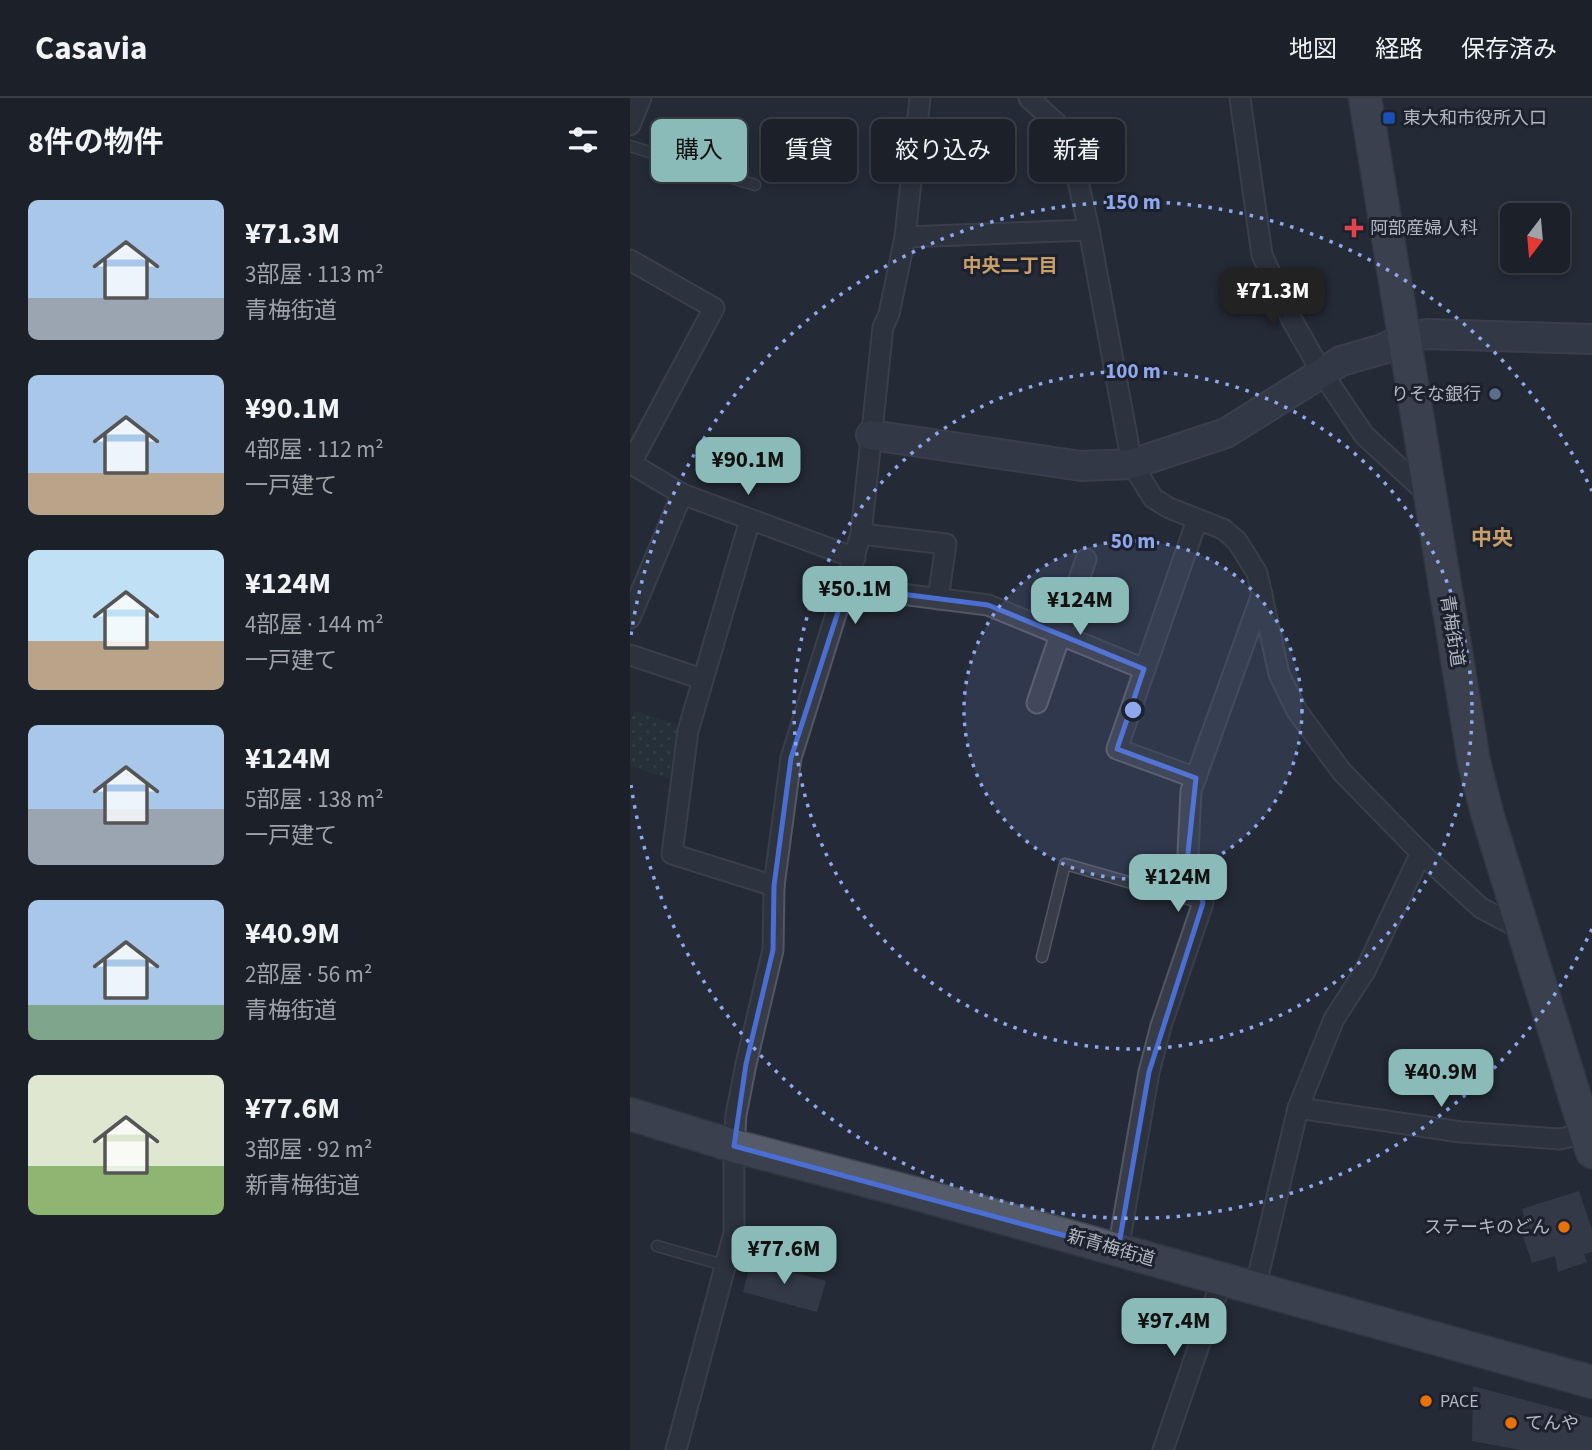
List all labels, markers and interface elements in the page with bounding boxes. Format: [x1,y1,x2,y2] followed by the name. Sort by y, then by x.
[35,25,147,72] text: Casavia
[1289,32,1337,67] text: 地図
[1375,32,1423,67] text: 経路
[1461,32,1557,67] text: 保存済み
[1403,106,1547,131] place label: 東大和市役所入口
[1381,110,1397,126] marker: 東大和市役所入口
[651,119,747,182] chip: 購入
[761,119,857,182] chip: 賃貸
[871,119,1015,182] chip: 絞り込み
[1029,119,1125,182] chip: 新着
[28,121,164,164] text: 8件の物件
[564,121,602,159] icon: filters
[1105,187,1161,217] text: 150 m
[1500,203,1570,273] north arrow
[1500,203,1570,273] map controls
[245,212,340,255] text: ¥71.3M
[1370,216,1478,241] place label: 阿部産婦人科
[1344,218,1364,238] marker: 阿部産婦人科
[84,228,168,312] icon: home
[962,253,1058,280] district label: 中央二丁目
[245,258,384,291] text: 3部屋 · 113 m²
[1216,268,1330,328] pin: ¥71.3M
[1236,274,1310,307] text: ¥71.3M
[245,294,337,327] text: 青梅街道
[1105,356,1161,386] text: 100 m
[1391,382,1481,407] place label: りそな銀行
[1487,386,1503,402] marker: りそな銀行
[245,387,340,430] text: ¥90.1M
[84,403,168,487] icon: home
[245,433,384,466] text: 4部屋 · 112 m²
[691,438,805,497] pin: ¥90.1M
[711,443,785,476] text: ¥90.1M
[245,469,337,502] text: 一戸建て
[1471,523,1513,553] district label: 中央
[1111,526,1155,556] text: 50 m
[245,562,331,605] text: ¥124M
[798,566,912,626] pin: ¥50.1M
[818,572,892,605] text: ¥50.1M
[84,578,168,662] icon: home
[1031,578,1129,637] pin: ¥124M
[1047,583,1113,616] text: ¥124M
[1434,593,1470,669] street label: 青梅街道
[245,608,384,641] text: 4部屋 · 144 m²
[245,644,337,677] text: 一戸建て
[1121,698,1145,722] centre of rings
[245,737,331,780] text: ¥124M
[84,753,168,837] icon: home
[245,783,384,816] text: 5部屋 · 138 m²
[245,819,337,852] text: 一戸建て
[1129,854,1227,914] pin: ¥124M
[1145,860,1211,893] text: ¥124M
[245,912,340,955] text: ¥40.9M
[84,928,168,1012] icon: home
[245,958,372,991] text: 2部屋 · 56 m²
[245,994,337,1027] text: 青梅街道
[1384,1049,1498,1109] pin: ¥40.9M
[1404,1055,1478,1088] text: ¥40.9M
[245,1087,340,1130] text: ¥77.6M
[84,1103,168,1187] icon: home
[245,1133,372,1166] text: 3部屋 · 92 m²
[245,1169,360,1202] text: 新青梅街道
[1424,1215,1550,1240] place label: ステーキのどん
[1556,1219,1572,1235] marker: ステーキのどん
[1064,1224,1158,1272] street label: 新青梅街道
[727,1226,841,1286] pin: ¥77.6M
[747,1232,821,1265] text: ¥77.6M
[1117,1298,1231,1358] pin: ¥97.4M
[1137,1304,1211,1337] text: ¥97.4M
[1440,1389,1479,1414] place label: PACE
[1418,1393,1434,1409] marker: PACE
[1525,1411,1579,1436] place label: てんや
[1503,1415,1519,1431] marker: てんや

